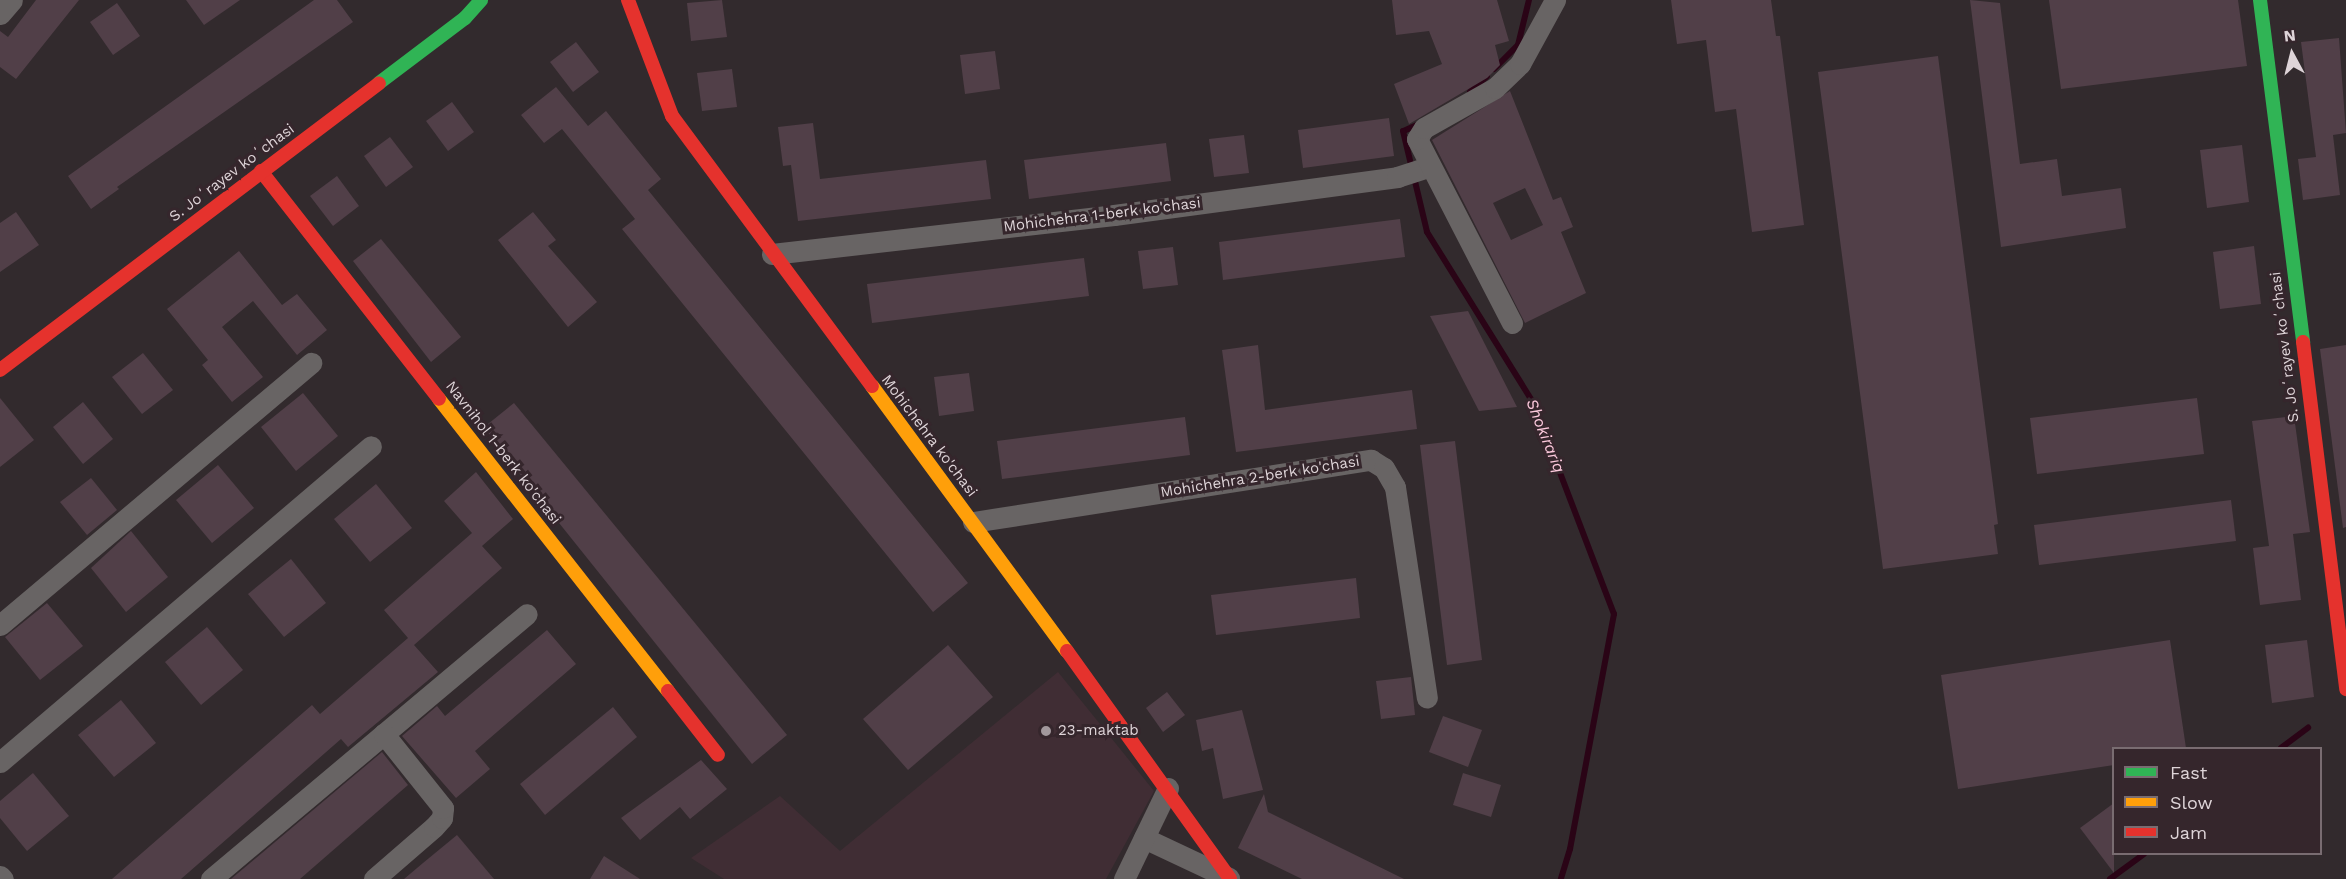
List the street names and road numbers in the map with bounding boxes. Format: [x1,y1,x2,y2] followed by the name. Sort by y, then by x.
[166,120,298,226] street label: S. Joʻrayev koʻchasi
[1002,194,1202,236] street label: Mohichehra 1-berk ko'chasi
[2267,270,2303,424] street label: S. Joʻrayev koʻchasi
[877,371,981,501] street label: Mohichehra ko'chasi
[441,377,565,529] street label: Navnihol 1-berk ko'chasi
[1159,452,1361,502] street label: Mohichehra 2-berk ko'chasi

